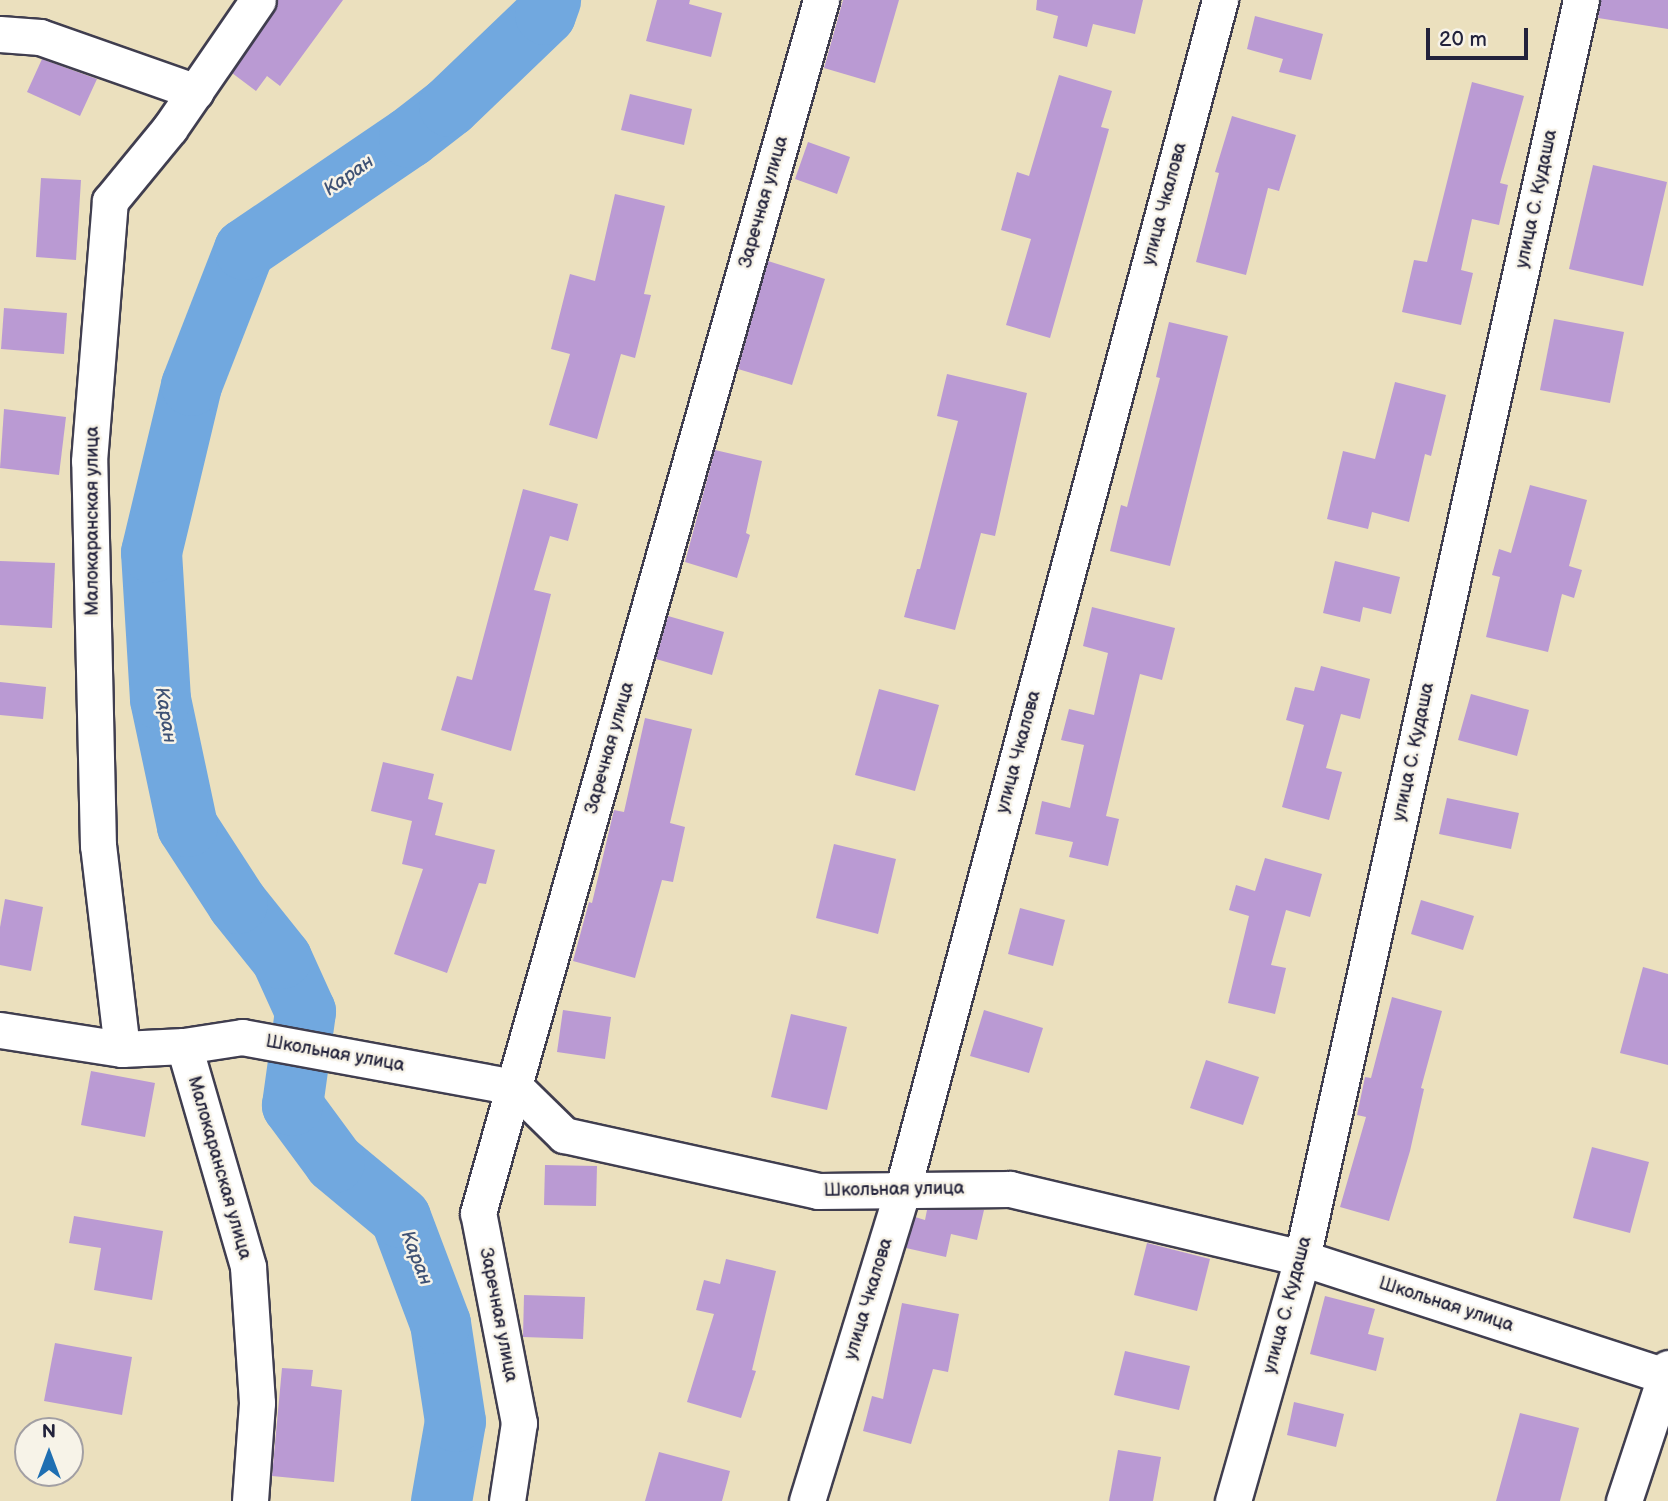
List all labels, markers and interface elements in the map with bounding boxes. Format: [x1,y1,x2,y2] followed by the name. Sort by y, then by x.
[1430,14,1532,58] scale bar
[1439,27,1487,52] text: 20 m
[1512,128,1562,270] street label: улица С. Кудаша
[735,134,793,270] street label: Заречная улица
[1138,140,1192,268] street label: улица Чкалова
[319,151,379,201] water label: Каран
[82,426,104,616] street label: Малокаранская улица
[581,680,639,816] street label: Заречная улица
[1389,681,1439,823] street label: улица С. Кудаша
[149,685,181,745] water label: Каран
[992,688,1046,816] street label: улица Чкалова
[264,1031,406,1077] street label: Школьная улица
[182,1074,256,1262] street label: Малокаранская улица
[824,1178,964,1202] street label: Школьная улица
[395,1228,437,1288] water label: Каран
[1259,1234,1317,1376] street label: улица С. Кудаша
[840,1235,898,1363] street label: улица Чкалова
[474,1246,522,1384] street label: Заречная улица
[1376,1273,1516,1337] street label: Школьная улица
[14,1417,84,1487] north arrow
[42,1421,56,1444] text: N

